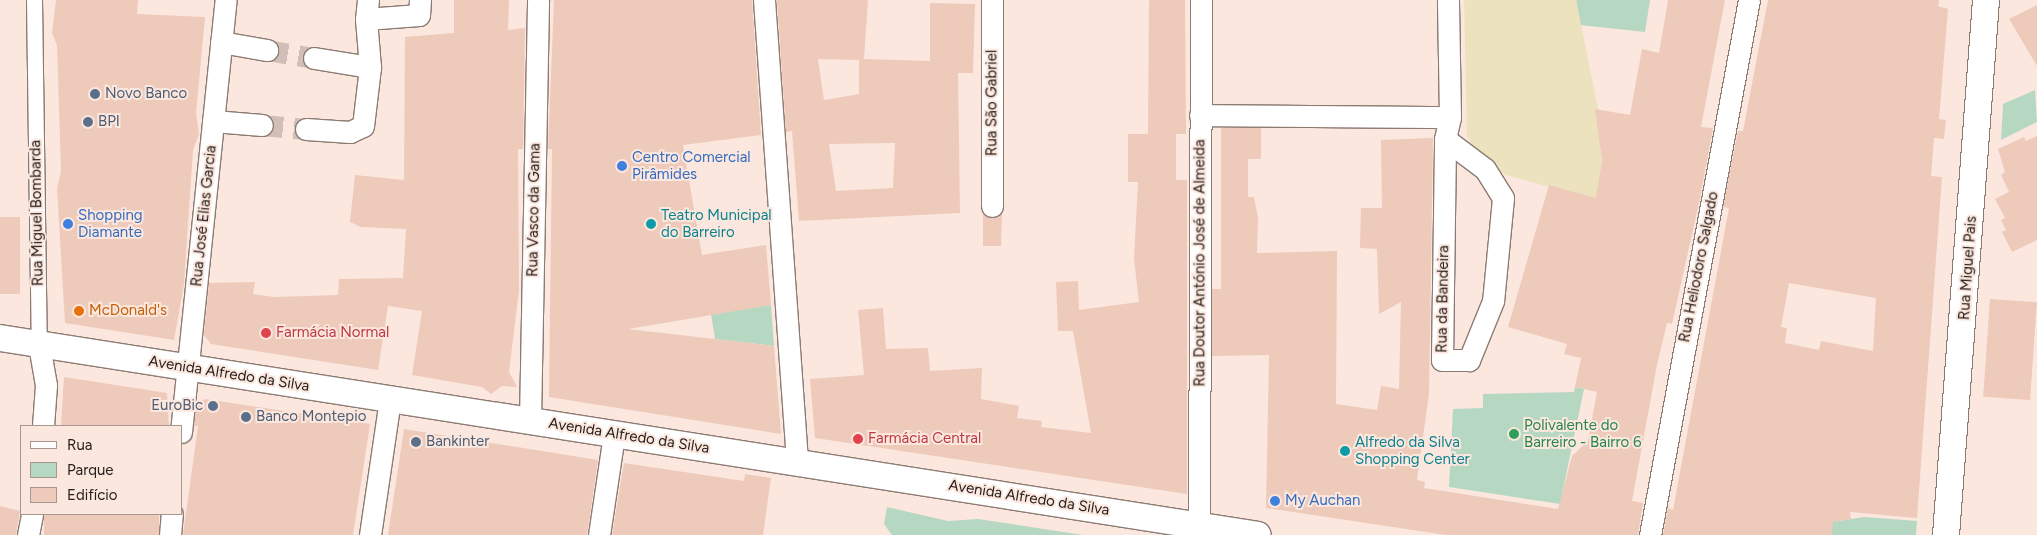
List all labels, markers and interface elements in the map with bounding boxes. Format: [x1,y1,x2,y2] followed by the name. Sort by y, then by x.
[983,50,1001,156] street label: Rua São Gabriel
[105,85,187,103] place label: Novo Banco
[89,88,101,100] marker: Novo Banco
[98,113,120,131] place label: BPI
[82,116,94,128] marker: BPI
[1191,139,1209,387] street label: Rua Doutor António José de Almeida
[27,140,47,286] street label: Rua Miguel Bombarda
[524,143,544,277] street label: Rua Vasco da Gama
[188,145,220,287] street label: Rua José Elias Garcia
[632,148,751,183] place label: Centro Comercial Pirâmides
[616,160,628,172] marker: Centro Comercial Pirâmides
[1676,190,1722,344] street label: Rua Heliodoro Salgado
[78,206,143,241] place label: Shopping Diamante
[661,206,772,241] place label: Teatro Municipal do Barreiro
[1955,215,1981,321] street label: Rua Miguel Pais
[62,218,74,230] marker: Shopping Diamante
[645,218,657,230] marker: Teatro Municipal do Barreiro
[1433,245,1453,353] street label: Rua da Bandeira
[89,302,167,320] place label: McDonald's
[73,305,85,317] marker: McDonald's
[276,324,389,342] place label: Farmácia Normal
[260,327,272,339] marker: Farmácia Normal
[147,352,311,396] street label: Avenida Alfredo da Silva
[151,397,203,415] place label: EuroBic
[207,400,219,412] marker: EuroBic
[256,408,366,426] place label: Banco Montepio
[240,411,252,423] marker: Banco Montepio
[547,414,711,458] street label: Avenida Alfredo da Silva
[1524,416,1641,451] place label: Polivalente do Barreiro - Bairro 6
[20,425,182,515] legend
[1508,428,1520,440] marker: Polivalente do Barreiro - Bairro 6
[868,430,981,448] place label: Farmácia Central
[426,433,489,451] place label: Bankinter
[852,433,864,445] marker: Farmácia Central
[1355,433,1470,468] place label: Alfredo da Silva Shopping Center
[67,436,92,454] text: Rua
[410,436,422,448] marker: Bankinter
[1339,445,1351,457] marker: Alfredo da Silva Shopping Center
[67,461,114,479] text: Parque
[947,476,1111,520] street label: Avenida Alfredo da Silva
[67,486,117,504] text: Edifício
[1285,492,1360,510] place label: My Auchan
[1269,495,1281,507] marker: My Auchan

